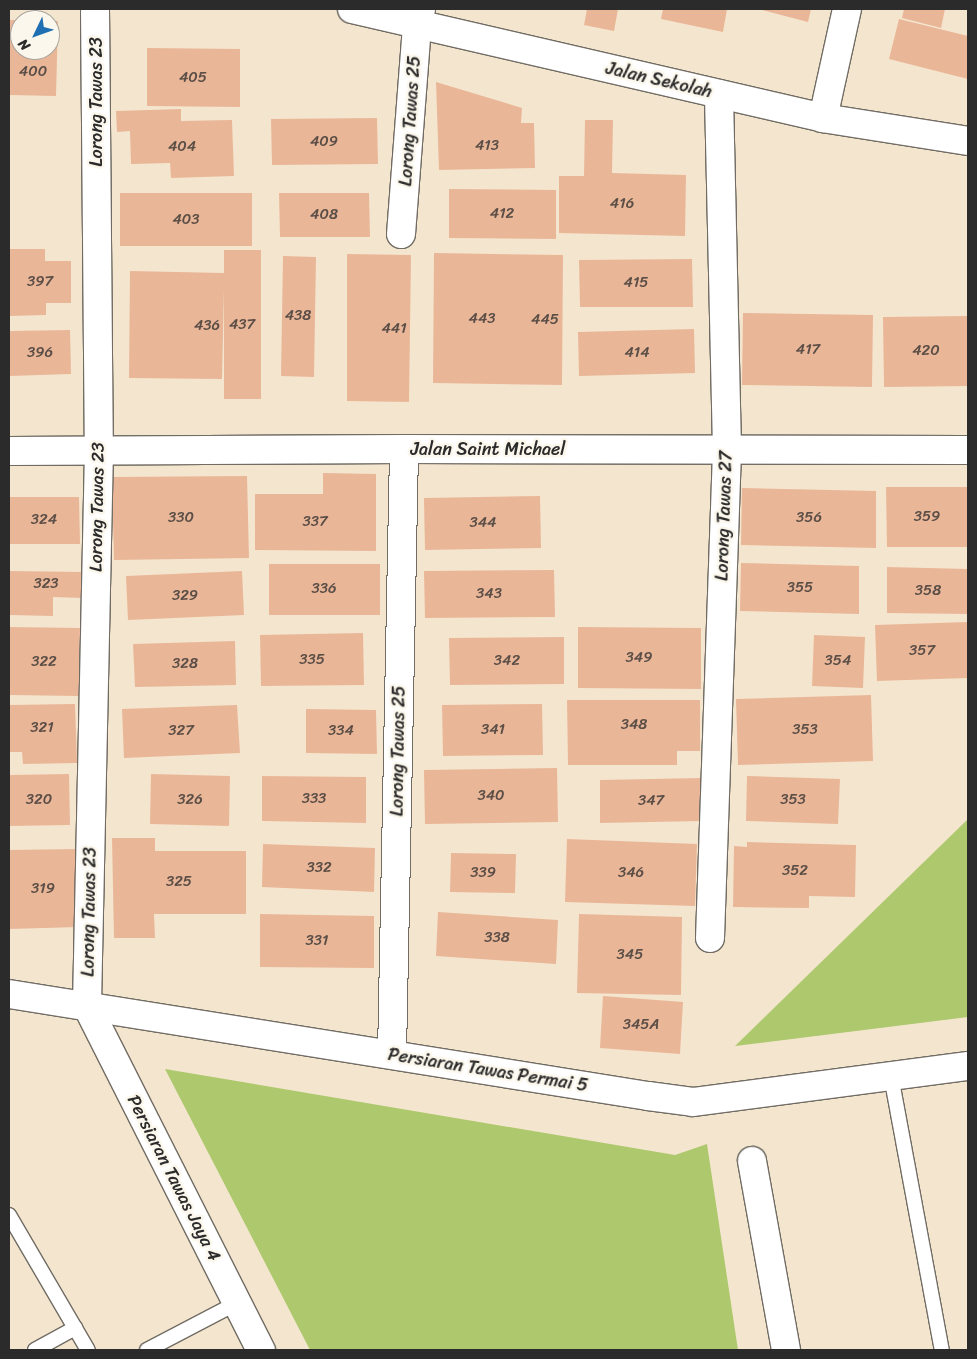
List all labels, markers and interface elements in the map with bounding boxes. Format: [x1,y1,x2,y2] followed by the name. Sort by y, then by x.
[10,10,60,60] north arrow
[12,33,37,57] text: N
[85,37,107,167] street label: Lorong Tawas 23
[395,55,425,187] street label: Lorong Tawas 25
[604,57,714,103] street label: Jalan Sekolah
[19,63,47,81] house number: 400
[179,69,207,87] house number: 405
[310,133,338,151] house number: 409
[475,137,499,155] house number: 413
[168,138,196,156] house number: 404
[610,195,634,213] house number: 416
[490,205,514,223] house number: 412
[310,206,338,224] house number: 408
[172,211,200,229] house number: 403
[27,273,53,291] house number: 397
[624,274,648,292] house number: 415
[285,307,311,325] house number: 438
[469,310,495,328] house number: 443
[531,311,559,329] house number: 445
[229,316,255,334] house number: 437
[194,317,220,335] house number: 436
[381,320,407,338] house number: 441
[796,341,820,359] house number: 417
[912,342,940,360] house number: 420
[27,344,53,362] house number: 396
[624,344,650,362] house number: 414
[411,438,565,460] street label: Jalan Saint Michael
[85,442,109,572] street label: Lorong Tawas 23
[711,451,737,581] street label: Lorong Tawas 27
[914,508,940,526] house number: 359
[168,509,194,527] house number: 330
[796,509,822,527] house number: 356
[31,511,57,529] house number: 324
[302,513,328,531] house number: 337
[470,514,496,532] house number: 344
[33,575,59,593] house number: 323
[787,579,813,597] house number: 355
[312,580,336,598] house number: 336
[915,582,941,600] house number: 358
[476,585,502,603] house number: 343
[172,587,198,605] house number: 329
[909,642,935,660] house number: 357
[626,649,652,667] house number: 349
[299,651,325,669] house number: 335
[494,652,520,670] house number: 342
[825,652,851,670] house number: 354
[31,653,57,671] house number: 322
[172,655,198,673] house number: 328
[386,685,410,817] street label: Lorong Tawas 25
[621,716,647,734] house number: 348
[30,719,54,737] house number: 321
[481,721,505,739] house number: 341
[792,721,818,739] house number: 353
[168,722,194,740] house number: 327
[328,722,354,740] house number: 334
[477,787,505,805] house number: 340
[302,790,326,808] house number: 333
[26,791,52,809] house number: 320
[177,791,203,809] house number: 326
[780,791,806,809] house number: 353
[638,792,664,810] house number: 347
[77,847,101,977] street label: Lorong Tawas 23
[306,859,332,877] house number: 332
[782,862,808,880] house number: 352
[470,864,496,882] house number: 339
[618,864,644,882] house number: 346
[166,873,192,891] house number: 325
[31,880,55,898] house number: 319
[484,929,510,947] house number: 338
[306,932,328,950] house number: 331
[617,946,643,964] house number: 345
[623,1016,659,1034] house number: 345A
[386,1043,590,1097] street label: Persiaran Tawas Permai 5
[123,1091,225,1265] street label: Persiaran Tawas Jaya 4

